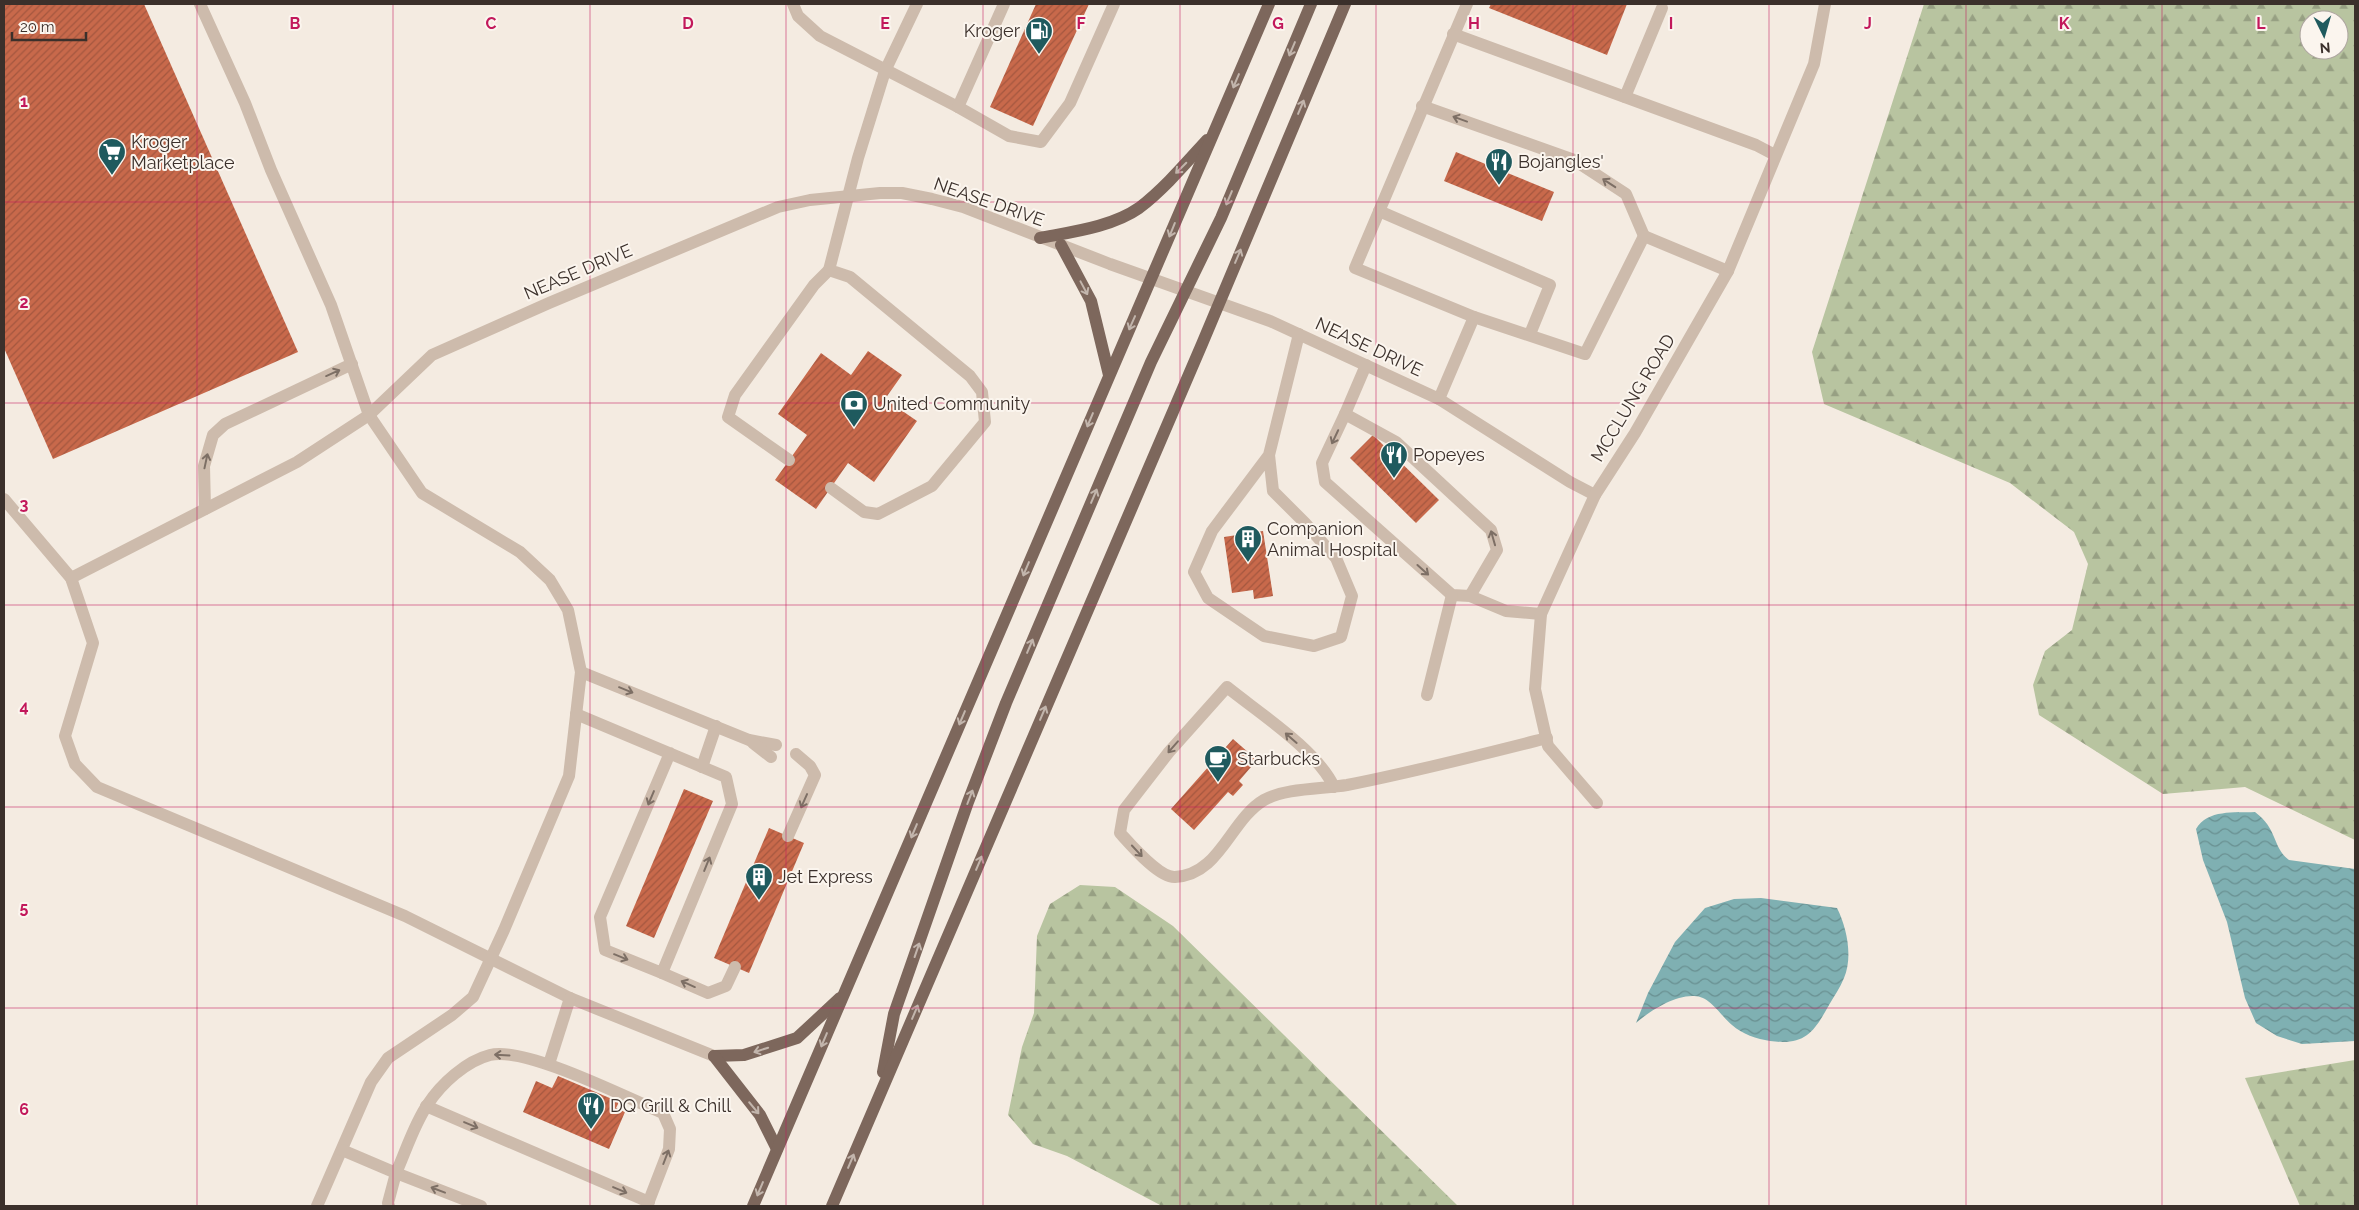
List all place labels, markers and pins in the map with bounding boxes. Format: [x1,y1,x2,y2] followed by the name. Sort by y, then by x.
[1024,16,1054,55] fuel station icon: Kroger
[964,20,1021,41] place label: Kroger
[131,131,235,173] place label: Kroger Marketplace
[97,137,127,176] supermarket icon: Kroger Marketplace
[1484,147,1514,186] restaurant icon: Bojangles'
[1518,151,1604,172] place label: Bojangles'
[839,389,869,428] bank icon: United Community
[873,393,1030,414] place label: United Community
[1379,440,1409,479] restaurant icon: Popeyes
[1413,444,1485,465] place label: Popeyes
[1267,518,1397,560] place label: Companion Animal Hospital
[1233,524,1263,563] building icon: Companion Animal Hospital
[1203,744,1233,783] cafe icon: Starbucks
[1237,748,1320,769] place label: Starbucks
[744,862,774,901] building icon: Jet Express
[778,866,873,887] place label: Jet Express
[576,1091,606,1130] restaurant icon: DQ Grill & Chill
[610,1095,731,1116] place label: DQ Grill & Chill

